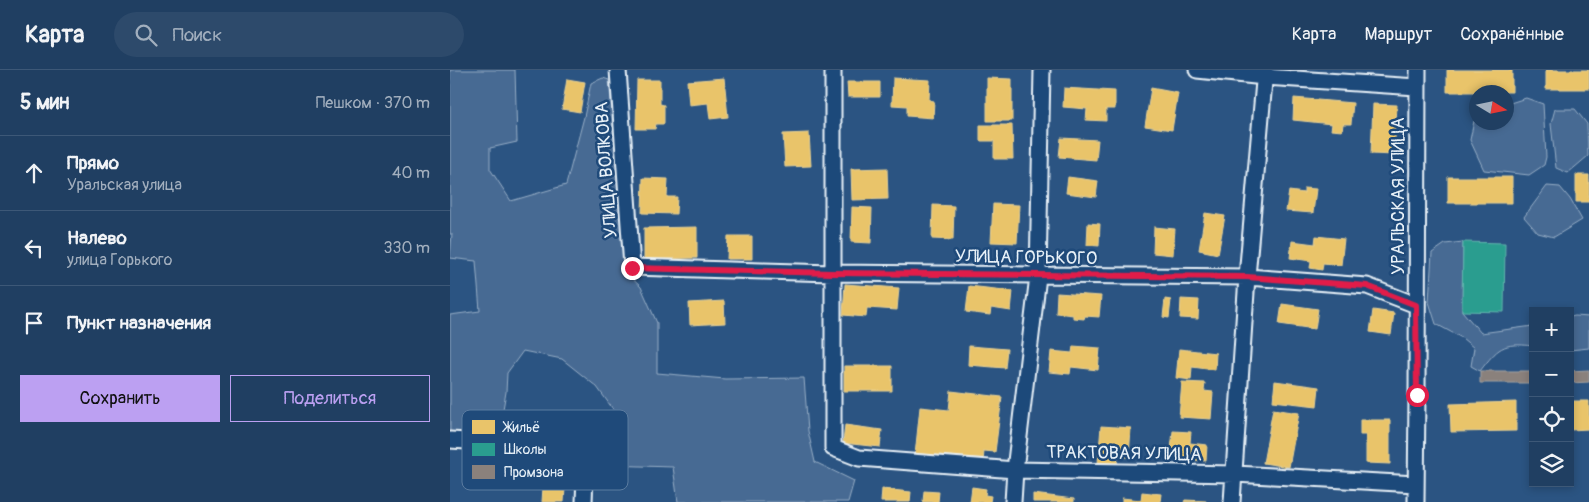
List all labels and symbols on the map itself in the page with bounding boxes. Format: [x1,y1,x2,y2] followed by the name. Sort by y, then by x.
[1469,85,1514,130] north arrow
[590,101,623,239] street label: УЛИЦА ВОЛКОВА
[1387,117,1410,275] street label: УРАЛЬСКАЯ УЛИЦА
[955,245,1097,270] street label: УЛИЦА ГОРЬКОГО
[621,257,644,280] route end
[1406,384,1429,407] route start
[462,410,628,490] legend
[502,419,540,436] text: Жильё
[504,441,547,458] text: Школы
[1046,441,1202,466] street label: ТРАКТОВАЯ УЛИЦА
[504,464,564,481] text: Промзона

